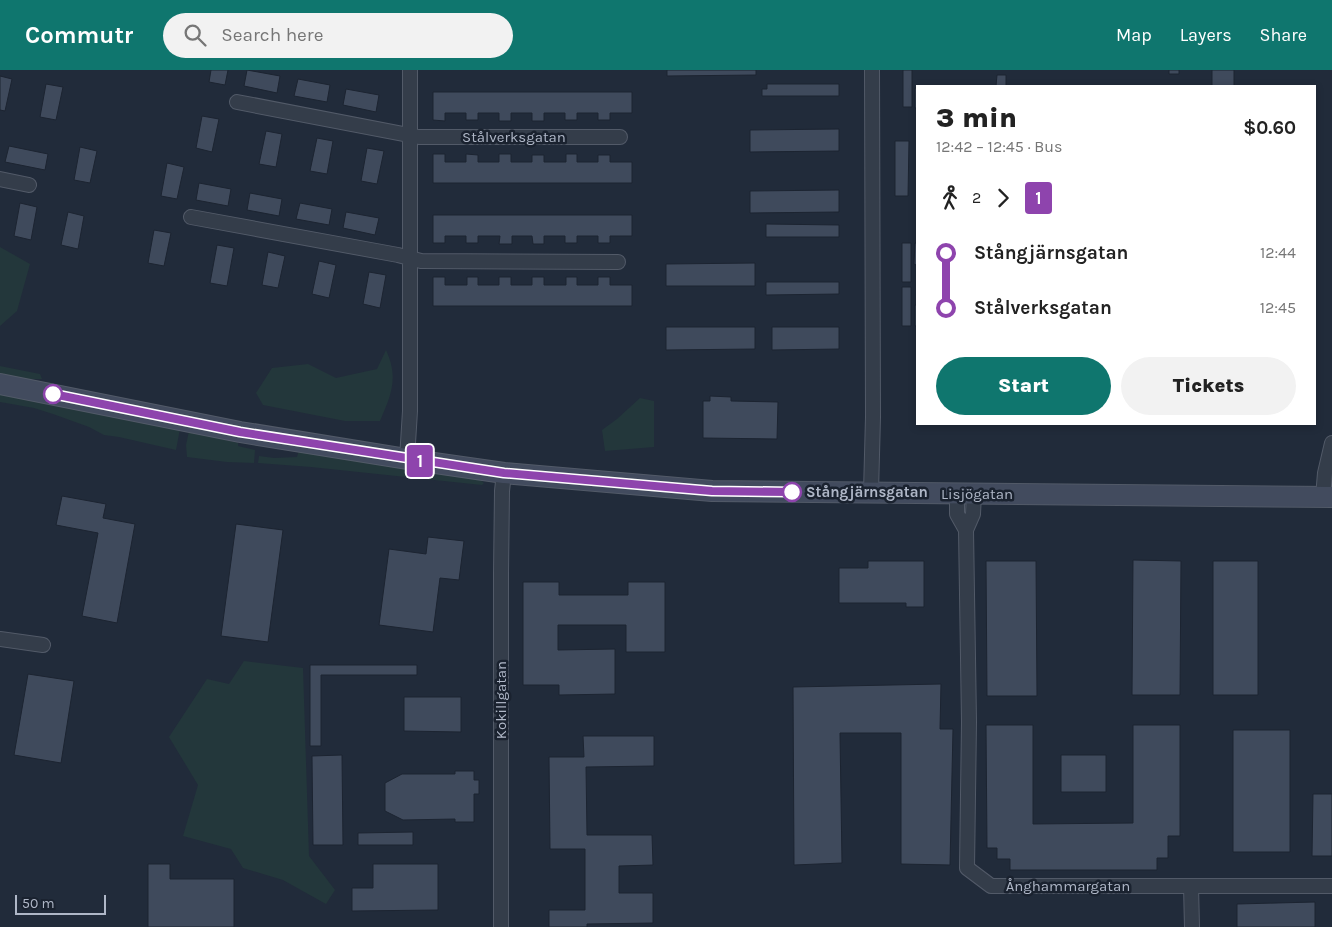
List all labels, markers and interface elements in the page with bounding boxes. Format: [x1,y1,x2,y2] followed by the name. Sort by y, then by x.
[163,13,513,58] search box
[25,21,133,49] text: Commutr
[181,21,209,49] icon: search
[221,24,323,46] text: Search here
[1116,24,1152,46] text: Map
[1180,24,1232,46] text: Layers
[1260,24,1307,46] text: Share
[936,101,1017,134] text: 3 min
[1243,117,1296,139] text: $0.60
[462,128,566,146] street label: Stålverksgatan
[936,137,1062,156] text: 12:42 – 12:45 · Bus
[936,184,964,212] icon: walk
[989,184,1017,212] icon: forward
[1035,187,1042,209] text: 1
[972,188,981,207] text: 2
[974,242,1128,264] text: Stångjärnsgatan
[1260,243,1296,262] text: 12:44
[974,297,1112,319] text: Stålverksgatan
[1260,298,1296,317] text: 12:45
[936,357,1111,415] button: Start
[1121,357,1296,415] button: Tickets
[43,384,63,404] unlabelled marker
[404,445,436,477] line badge: 1
[417,450,423,472] text: 1
[782,482,802,502] marker: Stångjärnsgatan
[806,483,928,501] place label: Stångjärnsgatan
[941,485,1013,503] street label: Lisjögatan
[492,661,510,739] street label: Kokillgatan
[1006,877,1130,895] street label: Ånghammargatan
[15,892,106,915] scale bar
[22,895,55,912] text: 50 m

